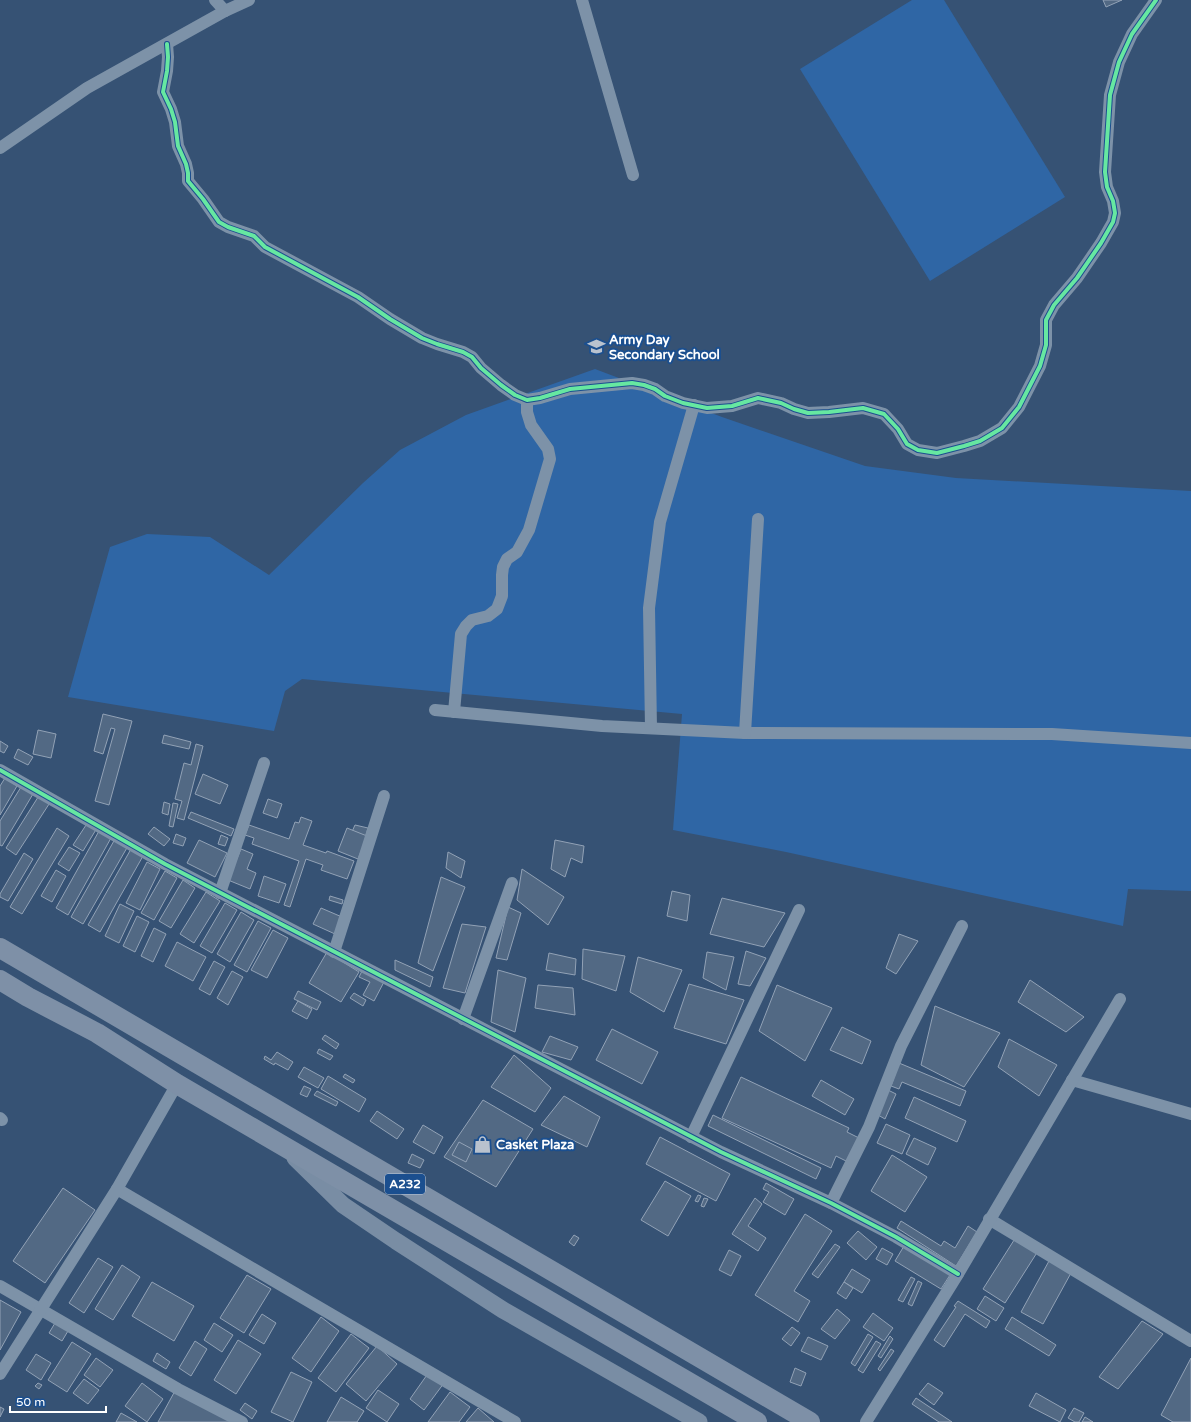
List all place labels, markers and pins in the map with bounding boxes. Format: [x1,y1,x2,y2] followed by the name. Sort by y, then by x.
[609,332,720,363] place label: Army Day Secondary School
[586,337,606,357] school or university icon: Army Day Secondary School
[473,1135,493,1155] shop icon: Casket Plaza
[496,1137,574,1153] place label: Casket Plaza

